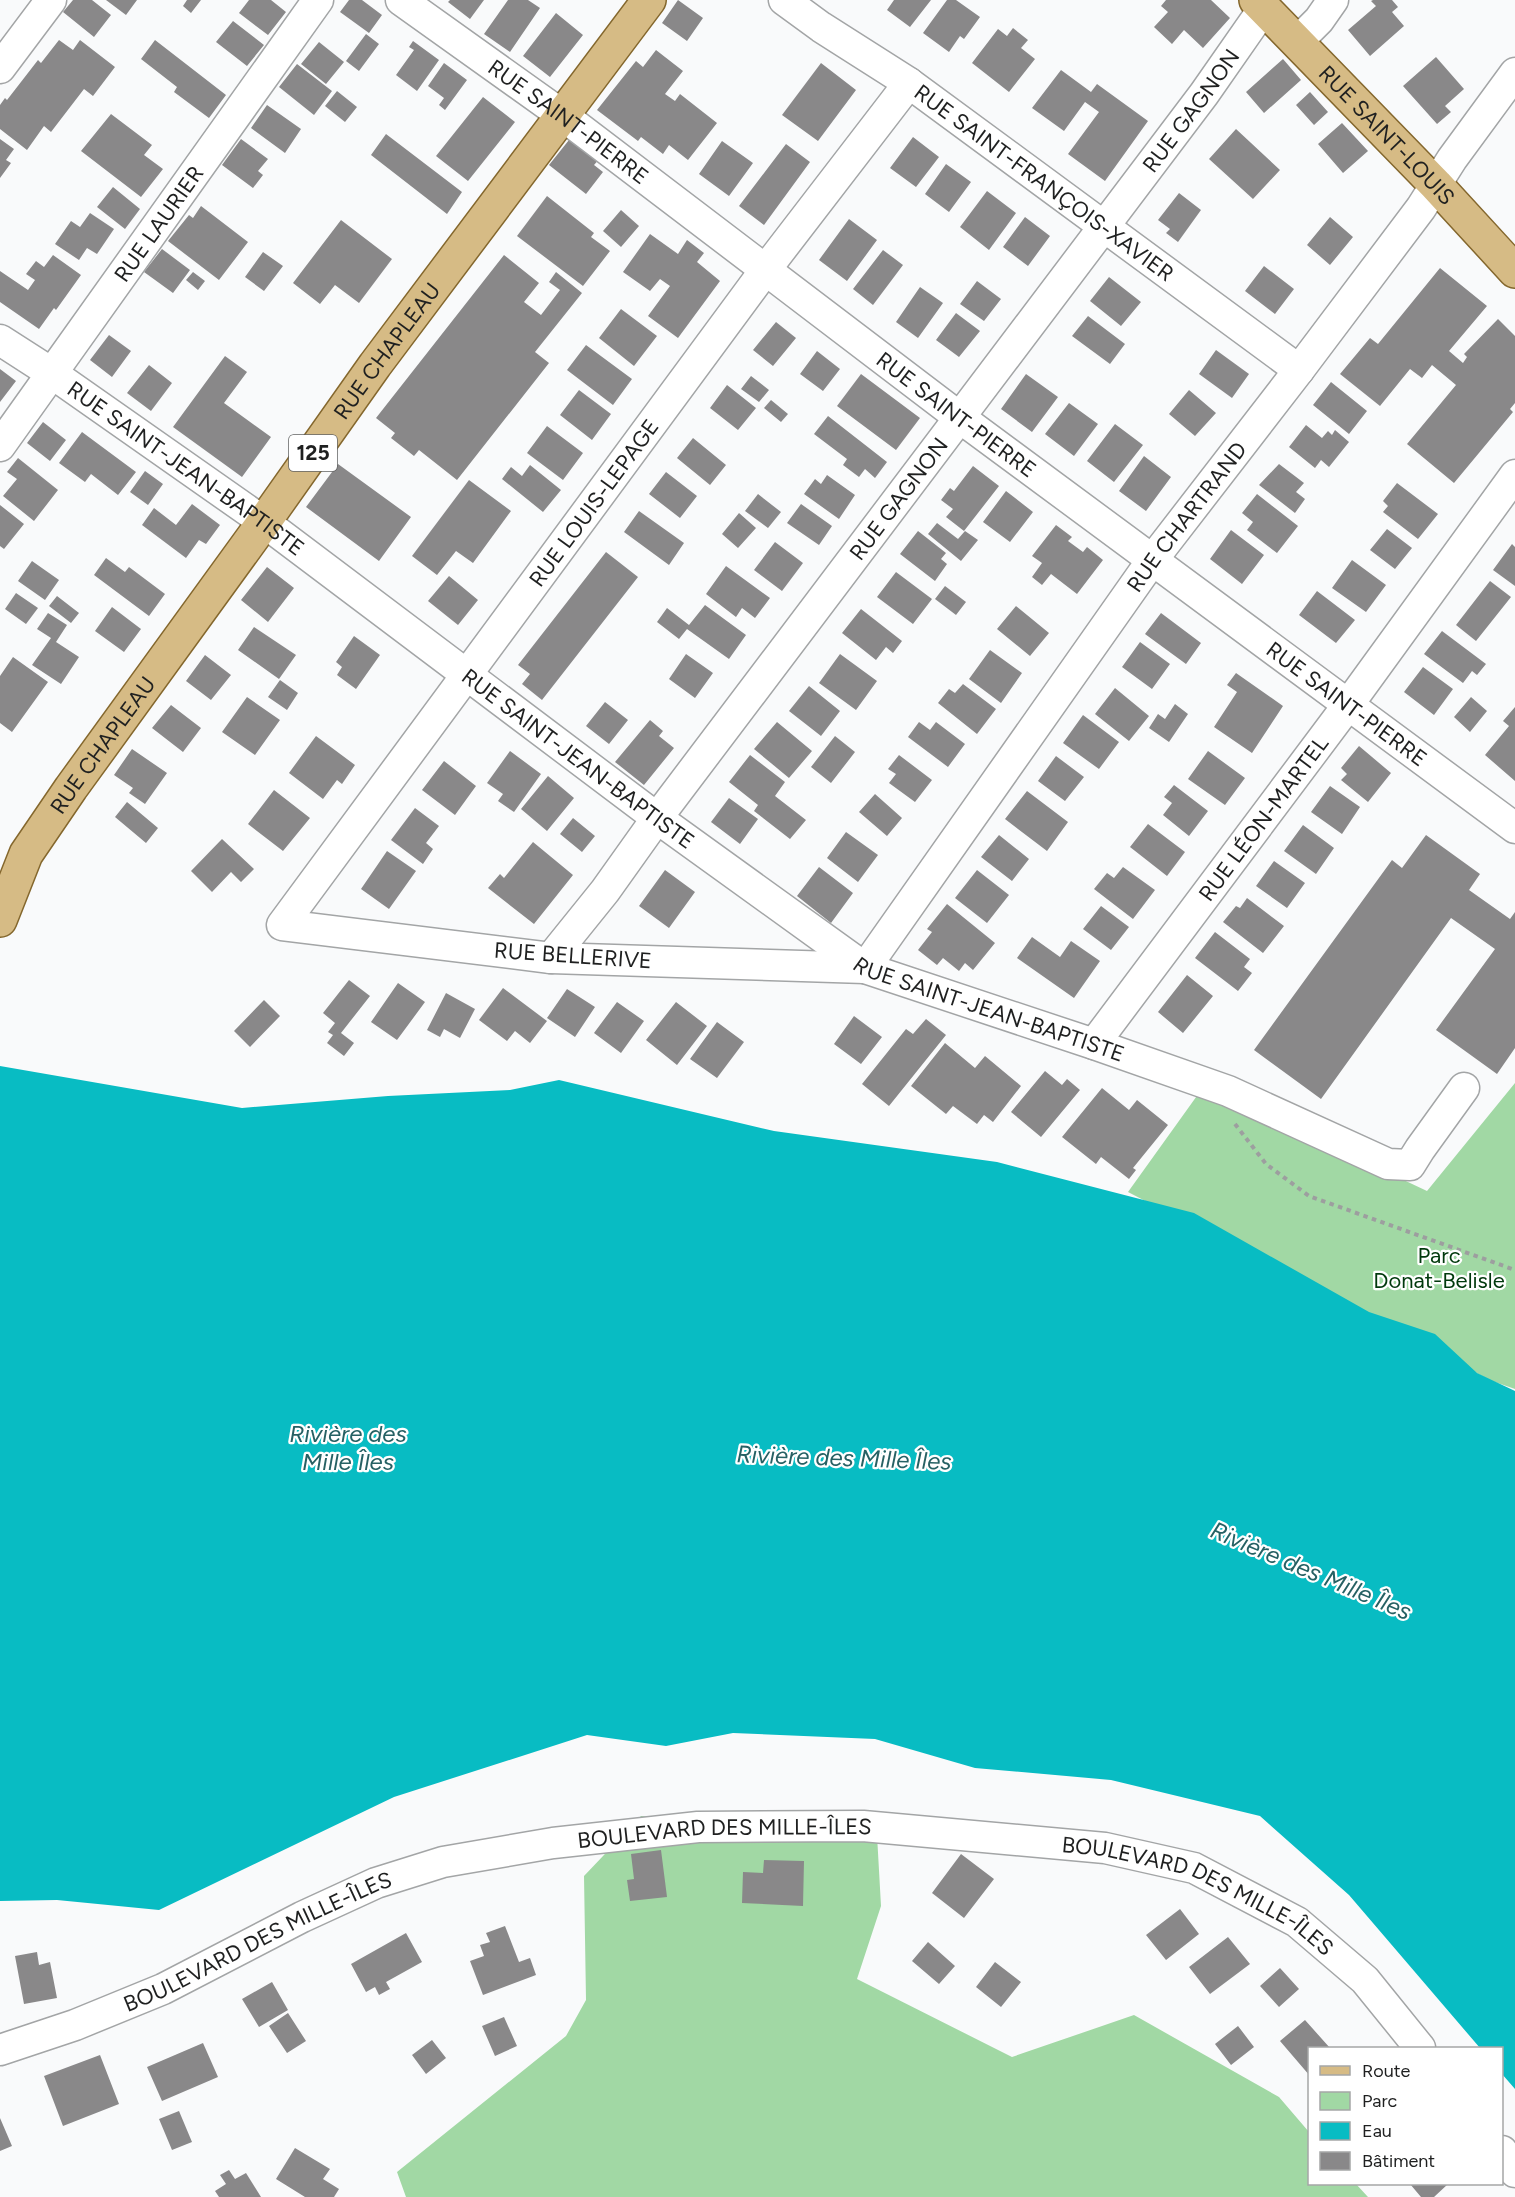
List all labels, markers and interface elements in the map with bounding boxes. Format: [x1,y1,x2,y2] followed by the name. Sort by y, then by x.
[1137,44,1245,178] street label: RUE GAGNON
[483,54,654,190] street label: RUE SAINT-PIERRE
[1313,60,1460,210] street label: RUE SAINT-LOUIS
[909,79,1179,287] street label: RUE SAINT-FRANÇOIS-XAVIER
[108,161,209,287] street label: RUE LAURIER
[328,277,446,425] street label: RUE CHAPLEAU
[871,346,1041,483] street label: RUE SAINT-PIERRE
[62,375,310,562] street label: RUE SAINT-JEAN-BAPTISTE
[523,414,665,592] street label: RUE LOUIS-LEPAGE
[844,432,954,566] street label: RUE GAGNON
[289,435,337,471] road number: 125
[1121,437,1253,597] street label: RUE CHARTRAND
[1261,636,1432,772] street label: RUE SAINT-PIERRE
[456,663,700,855] street label: RUE SAINT-JEAN-BAPTISTE
[44,671,161,819] street label: RUE CHAPLEAU
[1193,730,1334,907] street label: RUE LÉON-MARTEL
[493,937,653,974] street label: RUE BELLERIVE
[848,951,1128,1068] street label: RUE SAINT-JEAN-BAPTISTE
[1373,1242,1505,1294] park label: Parc Donat-Belisle
[289,1419,407,1476] water label: Rivière des Mille Îles
[736,1439,952,1476] water label: Rivière des Mille Îles
[1206,1515,1416,1626] water label: Rivière des Mille Îles
[576,1813,873,1854] street label: BOULEVARD DES MILLE-ÎLES
[1061,1831,1339,1961] street label: BOULEVARD DES MILLE-ÎLES
[120,1866,395,2018] street label: BOULEVARD DES MILLE-ÎLES
[1308,2047,1503,2185] legend
[1362,2060,1411,2082] text: Route
[1362,2090,1398,2112] text: Parc
[1362,2120,1392,2142] text: Eau
[1362,2150,1435,2172] text: Bâtiment

